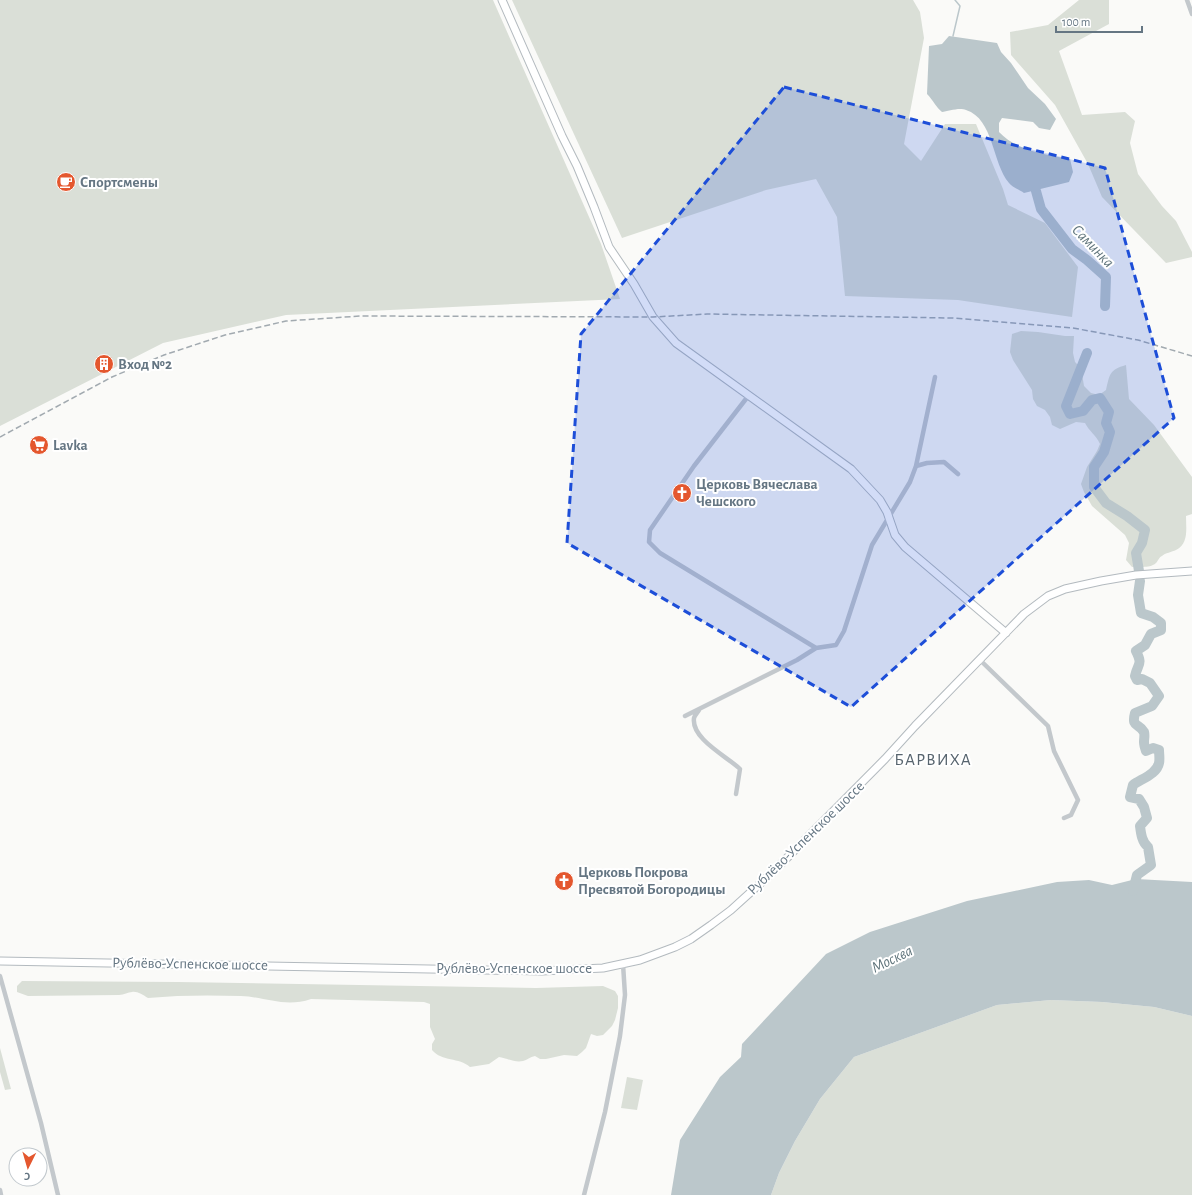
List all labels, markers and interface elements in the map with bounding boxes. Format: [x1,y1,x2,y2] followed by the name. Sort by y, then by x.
[1056,8,1142,34] scale bar
[1062,16,1090,28] text: 100 m
[55,171,77,193] cafe icon: Спортсмены
[80,175,158,190] place label: Спортсмены
[1069,221,1117,271] water label: Саминка
[93,353,115,375] building icon: Вход №2
[118,357,172,372] place label: Вход №2
[28,434,50,456] supermarket icon: Lavka
[53,438,88,453] place label: Lavka
[696,477,818,509] place label: Церковь Вячеслава Чешского
[671,482,693,504] church icon: Церковь Вячеслава Чешского
[894,751,972,768] district label: БАРВИХА
[745,778,867,898] street label: Рублёво-Успенское шоссе
[578,865,725,897] place label: Церковь Покрова Пресвятой Богородицы
[553,870,575,892] church icon: Церковь Покрова Пресвятой Богородицы
[869,942,915,976] water label: Москва
[112,955,268,973] street label: Рублёво-Успенское шоссе
[436,961,592,976] street label: Рублёво-Успенское шоссе
[8,1147,48,1187] north arrow
[24,1171,31,1182] text: С

